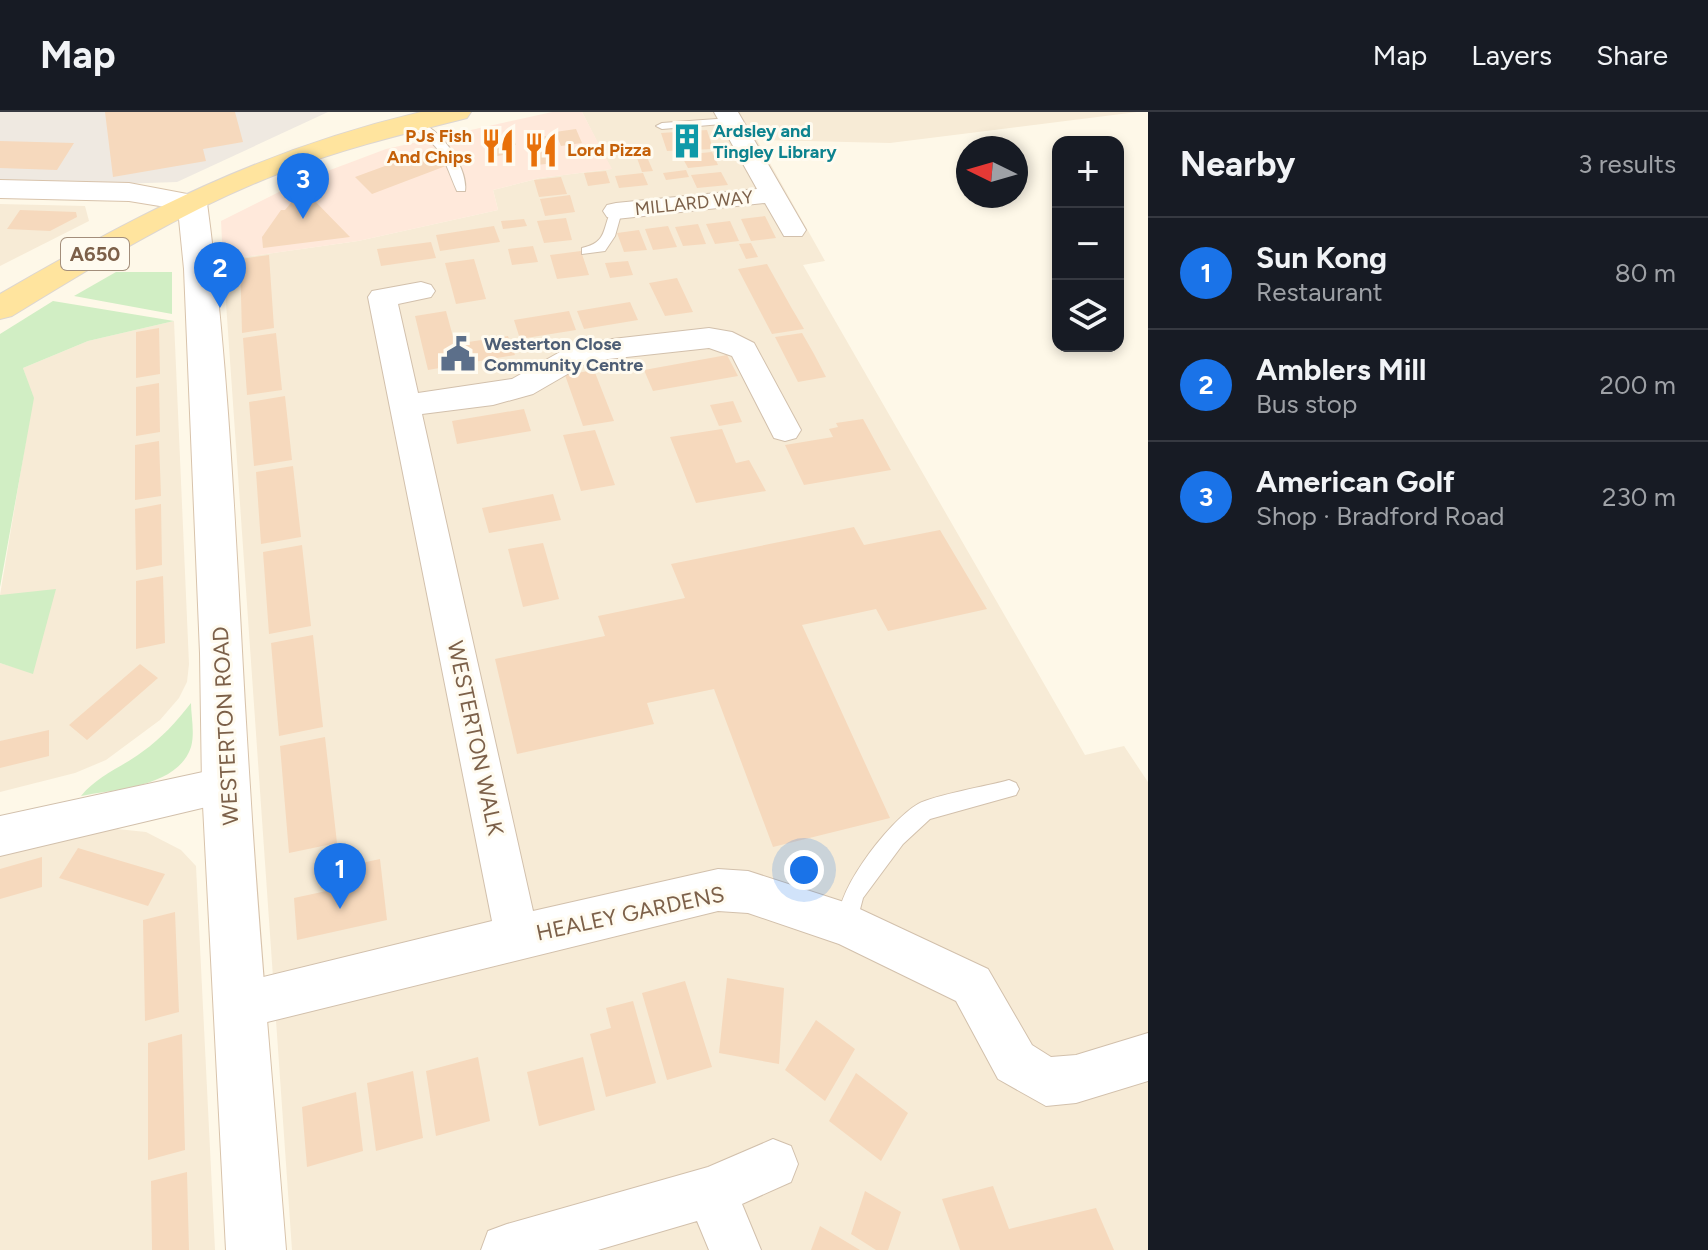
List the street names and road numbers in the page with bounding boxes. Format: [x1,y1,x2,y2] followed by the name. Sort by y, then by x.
[634,186,754,220] street label: MILLARD WAY
[61,238,129,270] road number: A650
[207,626,244,826] street label: WESTERTON ROAD
[442,638,509,838] street label: WESTERTON WALK
[534,880,727,947] street label: HEALEY GARDENS

